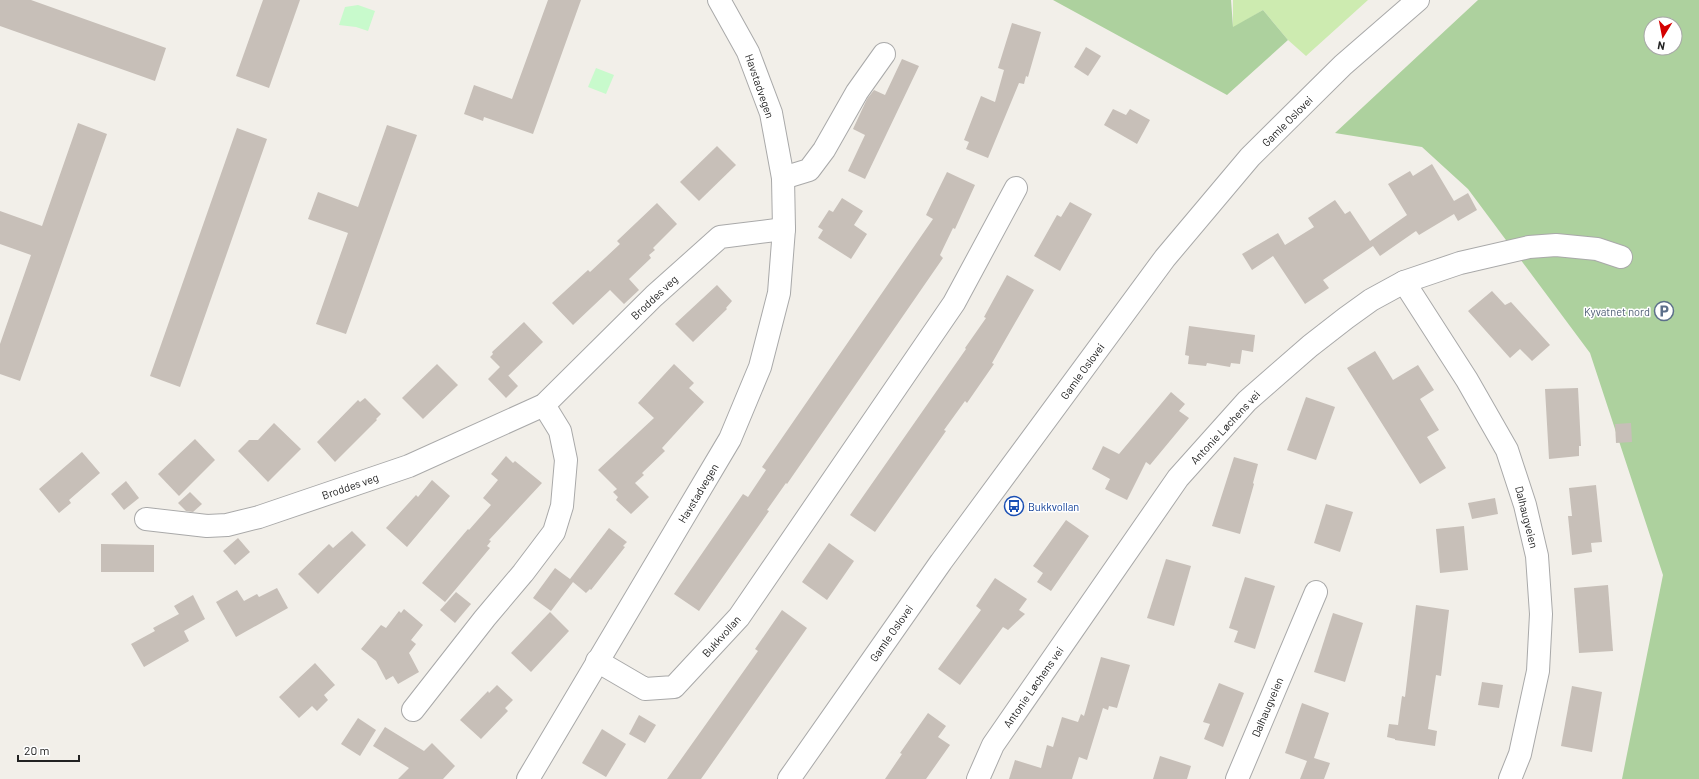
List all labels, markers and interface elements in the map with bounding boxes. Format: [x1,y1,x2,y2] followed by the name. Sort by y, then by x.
[1643,16,1683,56] north arrow
[1656,39,1666,53] text: N
[743,52,777,120] street label: Havstadvegen
[1259,93,1315,149] street label: Gamle Oslovei
[628,272,680,322] street label: Broddes veg
[1653,300,1675,322] parking icon: Kyvatnet nord
[1584,305,1650,318] place label: Kyvatnet nord
[1057,340,1107,402] street label: Gamle Oslovei
[1188,387,1263,466] street label: Antonie Løchens vei
[675,461,721,525] street label: Havstadvegen
[320,470,380,502] street label: Broddes veg
[1513,485,1541,550] street label: Dalhaugveien
[1003,495,1025,517] bus stop icon: Bukkvollan
[1028,500,1079,513] place label: Bukkvollan
[867,602,915,664] street label: Gamle Oslovei
[699,613,743,659] street label: Bukkvollan
[1000,644,1066,730] street label: Antonie Løchens vei
[1249,675,1285,739] street label: Dalhaugveien
[18,737,79,763] scale bar
[24,743,50,757] text: 20 m

